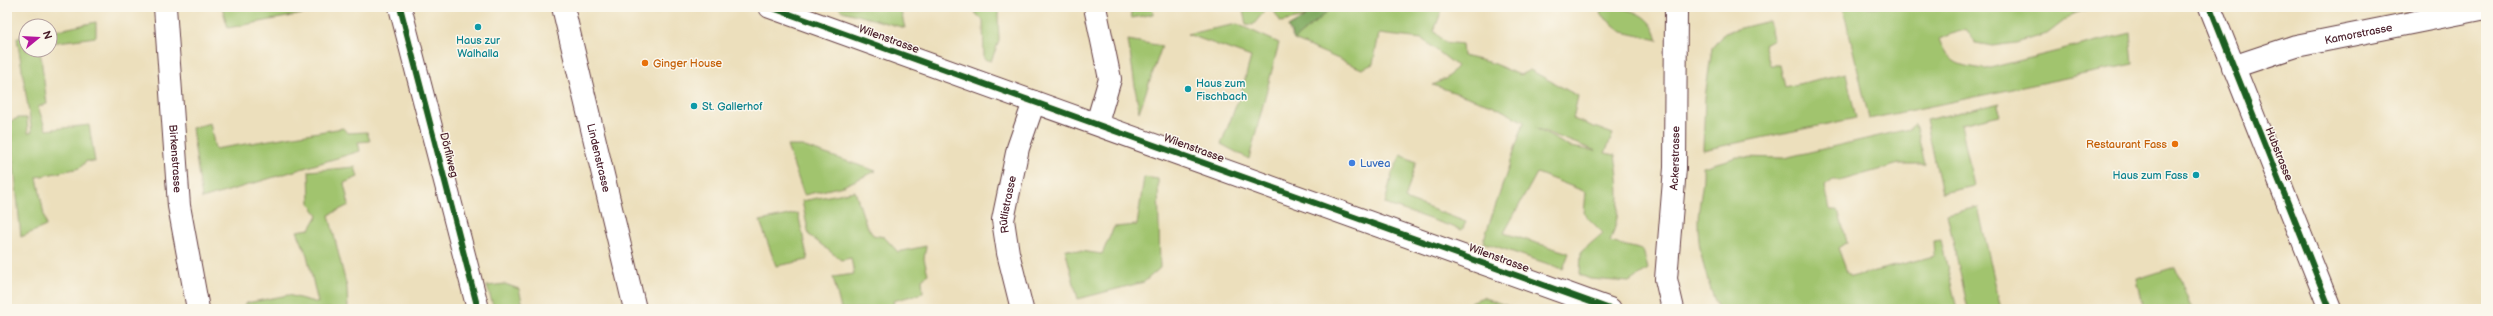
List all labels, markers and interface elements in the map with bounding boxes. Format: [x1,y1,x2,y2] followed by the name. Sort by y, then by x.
[18,18,58,58] north arrow
[2323,20,2394,47] street label: Kamorstrasse
[473,22,483,32] marker: Haus zur Walhalla
[857,22,921,56] street label: Wilenstrasse
[40,29,54,41] text: N
[456,34,501,60] place label: Haus zur Walhalla
[653,57,723,70] place label: Ginger House
[640,58,650,68] marker: Ginger House
[1196,77,1247,103] place label: Haus zum Fischbach
[1183,84,1193,94] marker: Haus zum Fischbach
[702,100,763,113] place label: St. Gallerhof
[689,101,699,111] marker: St. Gallerhof
[584,122,614,194] street label: Lindenstrasse
[167,124,185,194] street label: Birkenstrasse
[1667,125,1682,191] street label: Ackerstrasse
[2262,125,2296,183] street label: Hubstrasse
[437,131,461,179] street label: Dörfliweg
[1162,131,1226,165] street label: Wilenstrasse
[2086,138,2168,151] place label: Restaurant Fass
[2170,139,2180,149] marker: Restaurant Fass
[1360,157,1390,170] place label: Luvea
[1347,158,1357,168] marker: Luvea
[2112,169,2189,182] place label: Haus zum Fass
[2191,170,2201,180] marker: Haus zum Fass
[996,174,1019,234] street label: Rütlistrasse
[1467,241,1531,275] street label: Wilenstrasse

